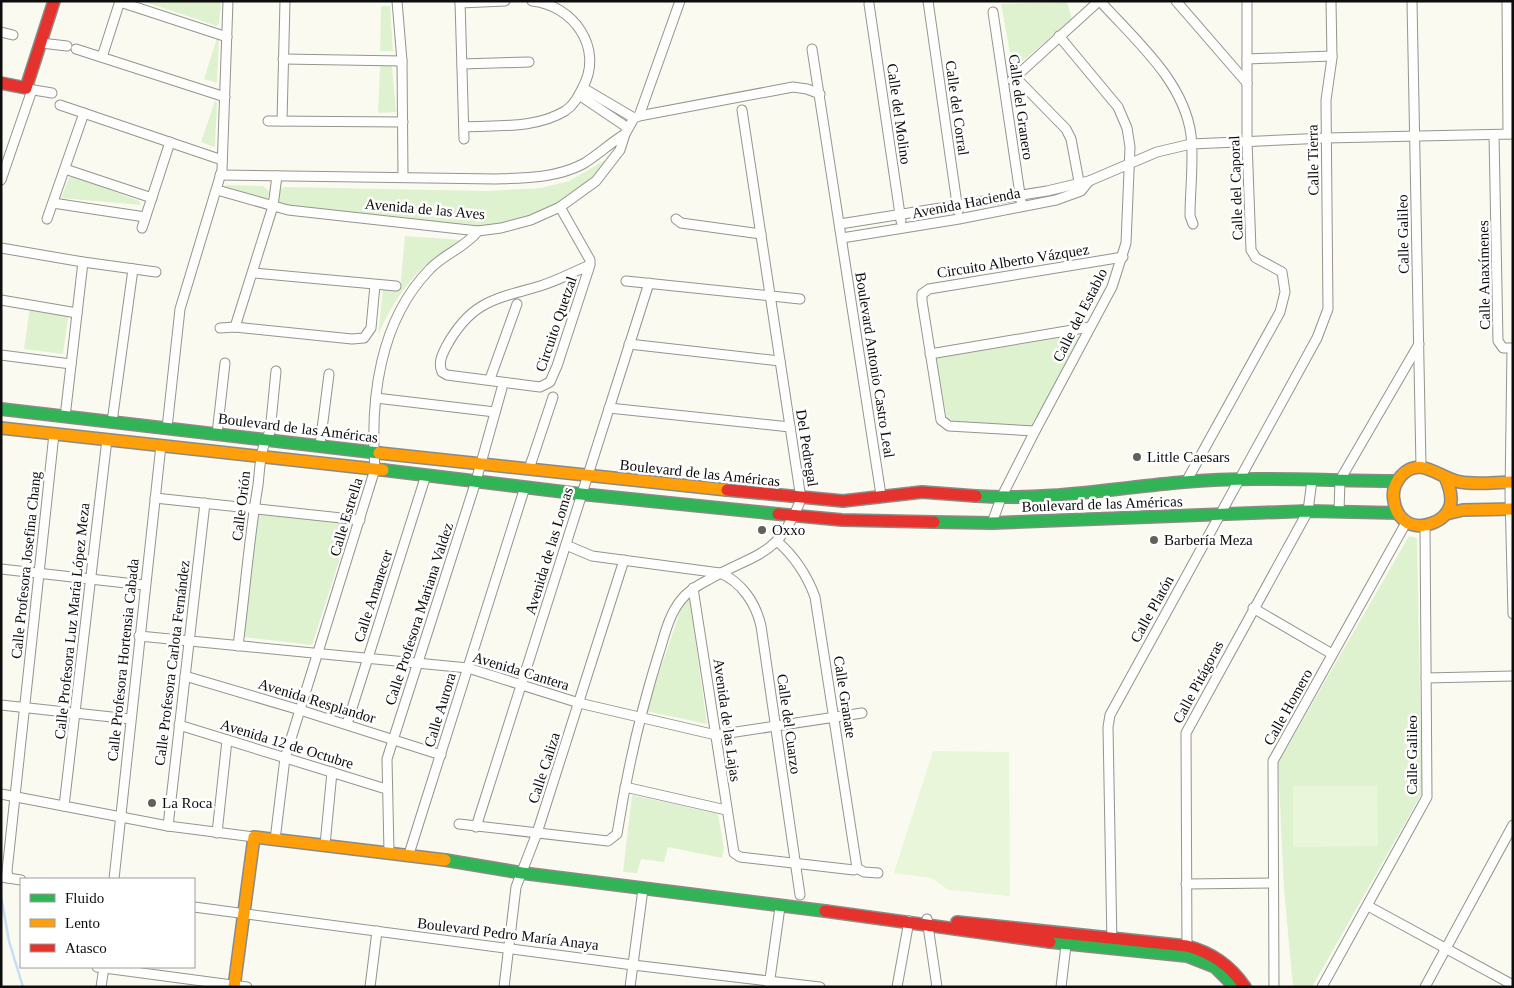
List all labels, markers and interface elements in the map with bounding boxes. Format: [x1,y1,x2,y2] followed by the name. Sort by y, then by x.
[1006,53,1036,161] street label: Calle del Granero
[942,59,972,157] street label: Calle del Corral
[884,63,914,165] street label: Calle del Molino
[1304,124,1322,196] street label: Calle Tierra
[1226,135,1246,241] street label: Calle del Caporal
[910,185,1022,221] street label: Avenida Hacienda
[1394,194,1412,274] street label: Calle Galileo
[364,196,486,222] street label: Avenida de las Aves
[1475,220,1493,330] street label: Calle Anaxímenes
[936,241,1091,281] street label: Circuito Alberto Vázquez
[1050,266,1110,364] street label: Calle del Establo
[852,271,898,459] street label: Boulevard Antonio Castro Leal
[532,274,580,374] street label: Circuito Quetzal
[793,408,821,488] street label: Del Pedregal
[217,410,379,446] street label: Boulevard de las Américas
[1147,449,1230,465] place label: Little Caesars
[1131,451,1143,463] marker: Little Caesars
[619,457,781,489] street label: Boulevard de las Américas
[8,470,44,660] street label: Calle Profesora Josefina Chang
[229,470,253,542] street label: Calle Orión
[326,475,366,558] street label: Calle Estrella
[522,485,576,617] street label: Avenida de las Lomas
[1021,493,1183,515] street label: Boulevard de las Américas
[52,502,92,740] street label: Calle Profesora Luz María López Meza
[382,520,456,707] street label: Calle Profesora Mariana Valdez
[772,522,805,538] place label: Oxxo
[756,524,768,536] marker: Oxxo
[1164,532,1253,548] place label: Barbería Meza
[1148,534,1160,546] marker: Barbería Meza
[351,548,395,644] street label: Calle Amanecer
[104,558,142,762] street label: Calle Profesora Hortensia Cabada
[151,559,193,767] street label: Calle Profesora Carlota Fernández
[1127,572,1177,645] street label: Calle Platón
[1170,638,1227,726] street label: Calle Pitágoras
[471,649,572,693] street label: Avenida Cantera
[831,655,859,740] street label: Calle Granate
[710,657,744,783] street label: Avenida de las Lajas
[1261,666,1315,748] street label: Calle Homero
[421,670,459,749] street label: Calle Aurora
[774,673,804,775] street label: Calle del Cuarzo
[256,676,378,726] street label: Avenida Resplandor
[1404,715,1420,795] street label: Calle Galileo
[218,716,356,772] street label: Avenida 12 de Octubre
[525,730,563,806] street label: Calle Caliza
[162,795,213,811] place label: La Roca
[146,797,158,809] marker: La Roca
[20,878,195,968] legend
[65,890,104,906] text: Fluido
[65,915,100,931] text: Lento
[416,915,600,953] street label: Boulevard Pedro María Anaya
[65,940,107,956] text: Atasco

